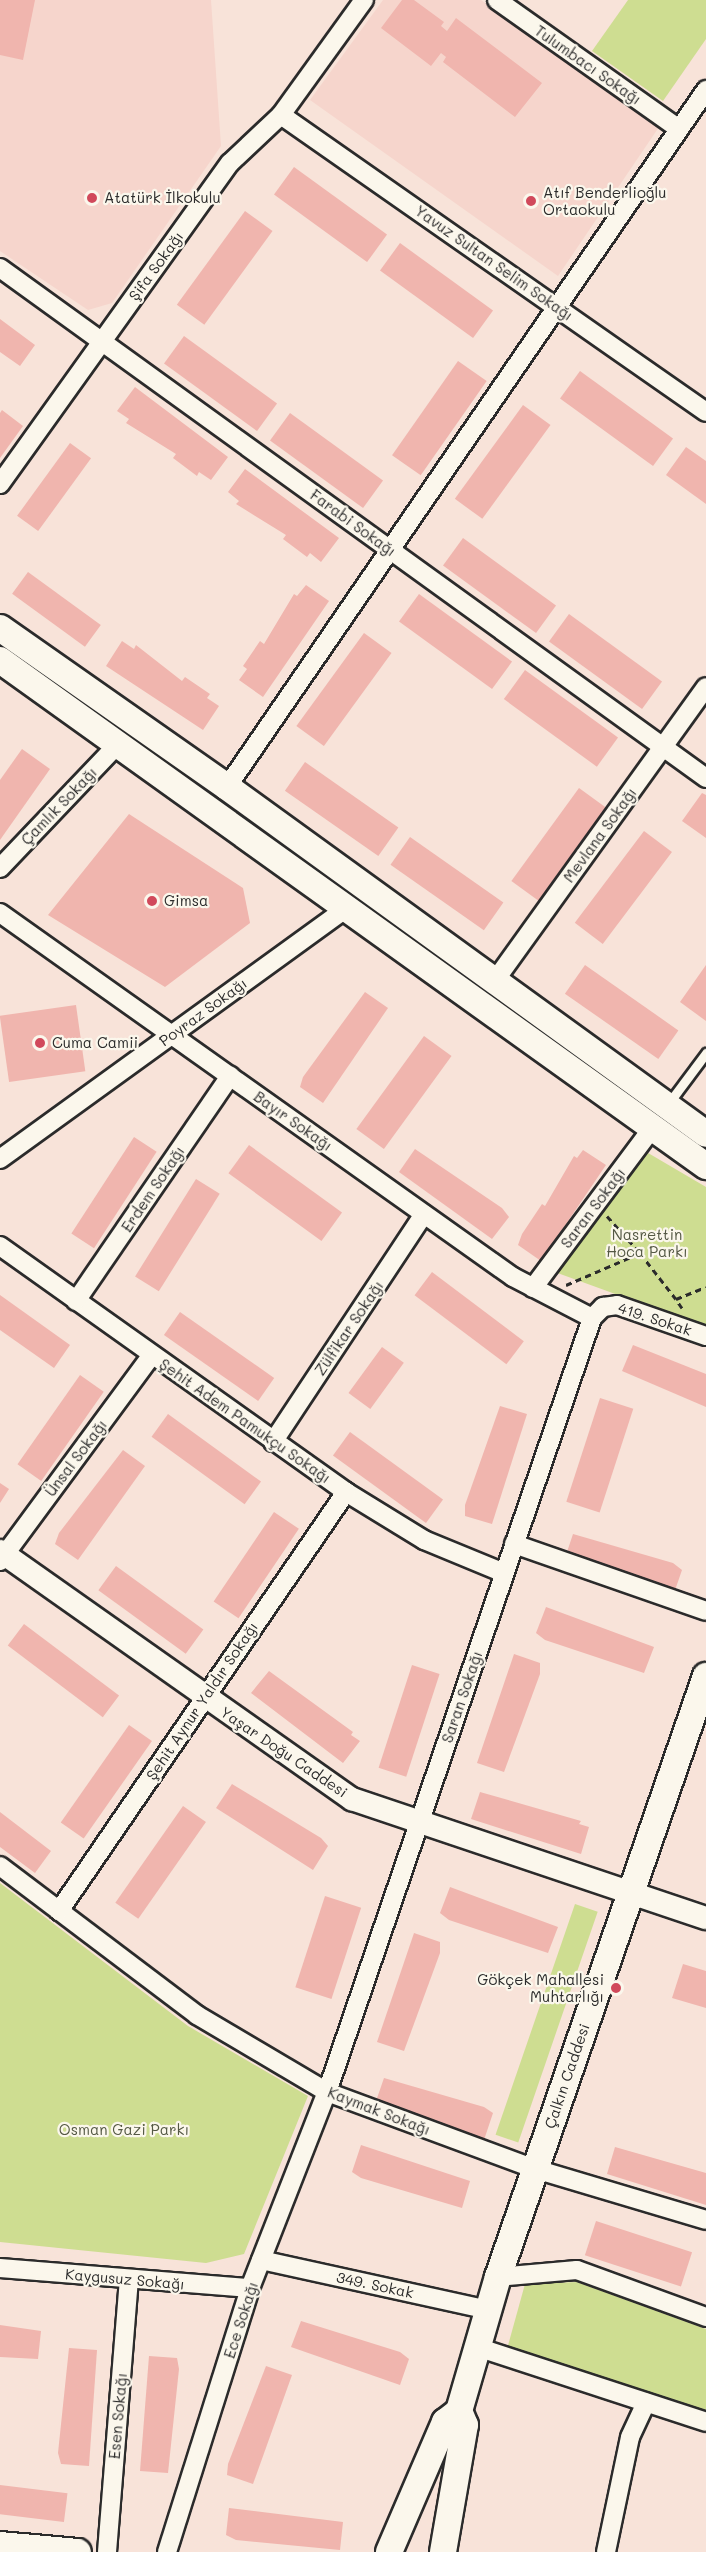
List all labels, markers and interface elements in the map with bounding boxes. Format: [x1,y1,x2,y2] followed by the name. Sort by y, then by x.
[531,22,645,108] street label: Tulumbacı Sokağı
[543,183,666,218] place label: Atıf Benderlioğlu Ortaokulu
[104,189,221,207] place label: Atatürk İlkokulu
[85,191,99,205] marker: Atatürk İlkokulu
[524,194,538,208] marker: Atıf Benderlioğlu Ortaokulu
[412,201,576,325] street label: Yavuz Sultan Selim Sokağı
[125,228,187,304] street label: Şifa Sokağı
[307,486,399,560] street label: Farabi Sokağı
[17,763,101,849] street label: Çamlık Sokağı
[560,784,640,886] street label: Mevlana Sokağı
[164,892,208,910] place label: Gimsa
[145,894,159,908] marker: Gimsa
[156,974,250,1050] street label: Poyraz Sokağı
[52,1034,138,1052] place label: Cuma Camii
[33,1036,47,1050] marker: Cuma Camii
[250,1087,336,1155] street label: Bayır Sokağı
[118,1143,188,1235] street label: Erdem Sokağı
[557,1164,629,1252] street label: Saran Sokağı
[606,1225,688,1260] park label: Nasrettin Hoca Parkı
[311,1277,387,1379] street label: Zülfikar Sokağı
[616,1299,694,1339] street label: 419. Sokak
[156,1355,334,1487] street label: Şehit Adem Pamukçu Sokağı
[41,1416,111,1500] street label: Ünsal Sokağı
[142,1619,262,1783] street label: Şehit Aynur Yaldır Sokağı
[438,1649,486,1745] street label: Saran Sokağı
[217,1703,351,1801] street label: Yaşar Doğu Caddesi
[477,1970,604,2005] place label: Gökçek Mahallesi Muhtarlığı
[609,1981,623,1995] marker: Gökçek Mahallesi Muhtarlığı
[541,2021,593,2131] street label: Çalkın Caddesi
[325,2083,433,2139] street label: Kaymak Sokağı
[59,2121,189,2139] park label: Osman Gazi Parkı
[65,2265,185,2293] street label: Kaygusuz Sokağı
[335,2268,415,2302] street label: 349. Sokak
[220,2279,262,2361] street label: Ece Sokağı
[105,2372,131,2460] street label: Esen Sokağı

